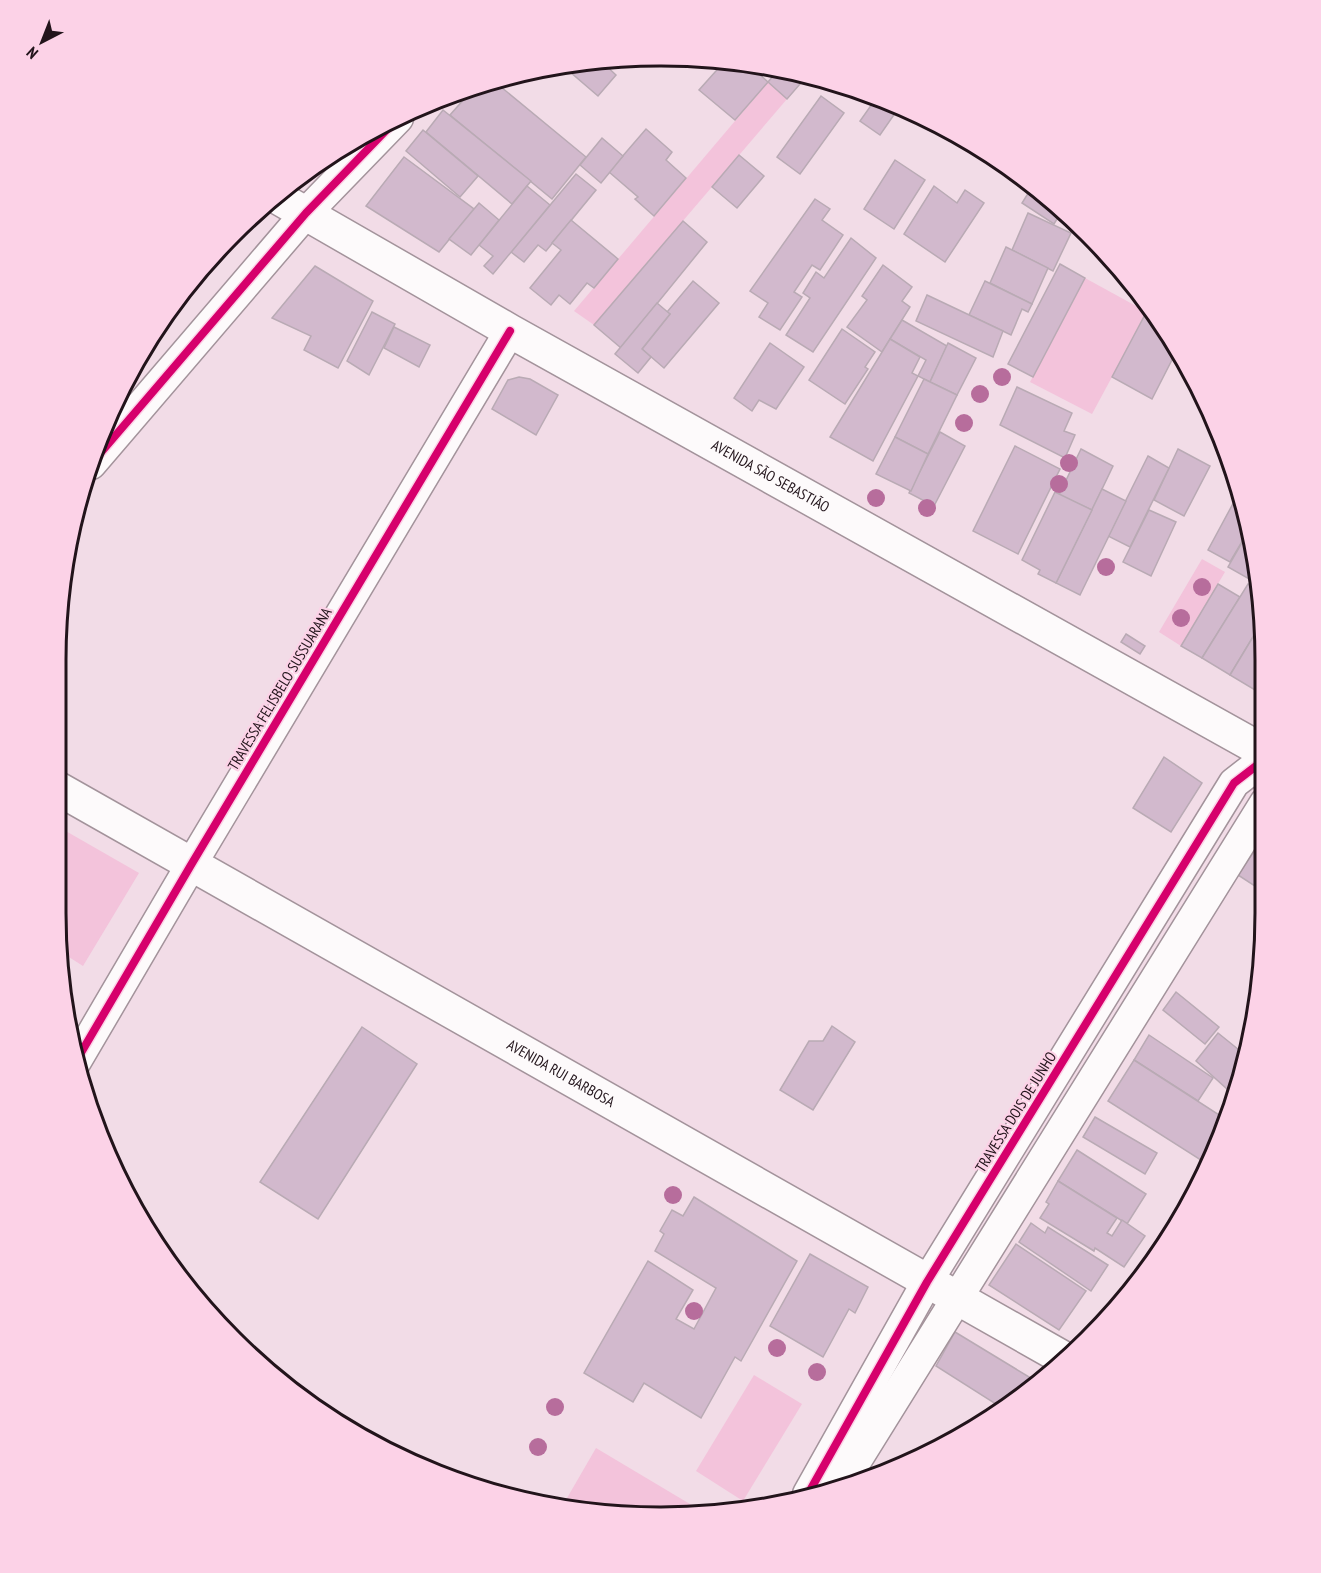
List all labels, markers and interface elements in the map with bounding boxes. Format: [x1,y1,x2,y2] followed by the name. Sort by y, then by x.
[12,12,72,72] north arrow
[22,43,42,63] text: N
[708,435,833,516] street label: AVENIDA SÃO SEBASTIÃO
[223,603,336,773] street label: TRAVESSA FELISBELO SUSSUARANA
[504,1035,619,1111] street label: AVENIDA RUI BARBOSA
[971,1048,1060,1176] street label: TRAVESSA DOIS DE JUNHO

